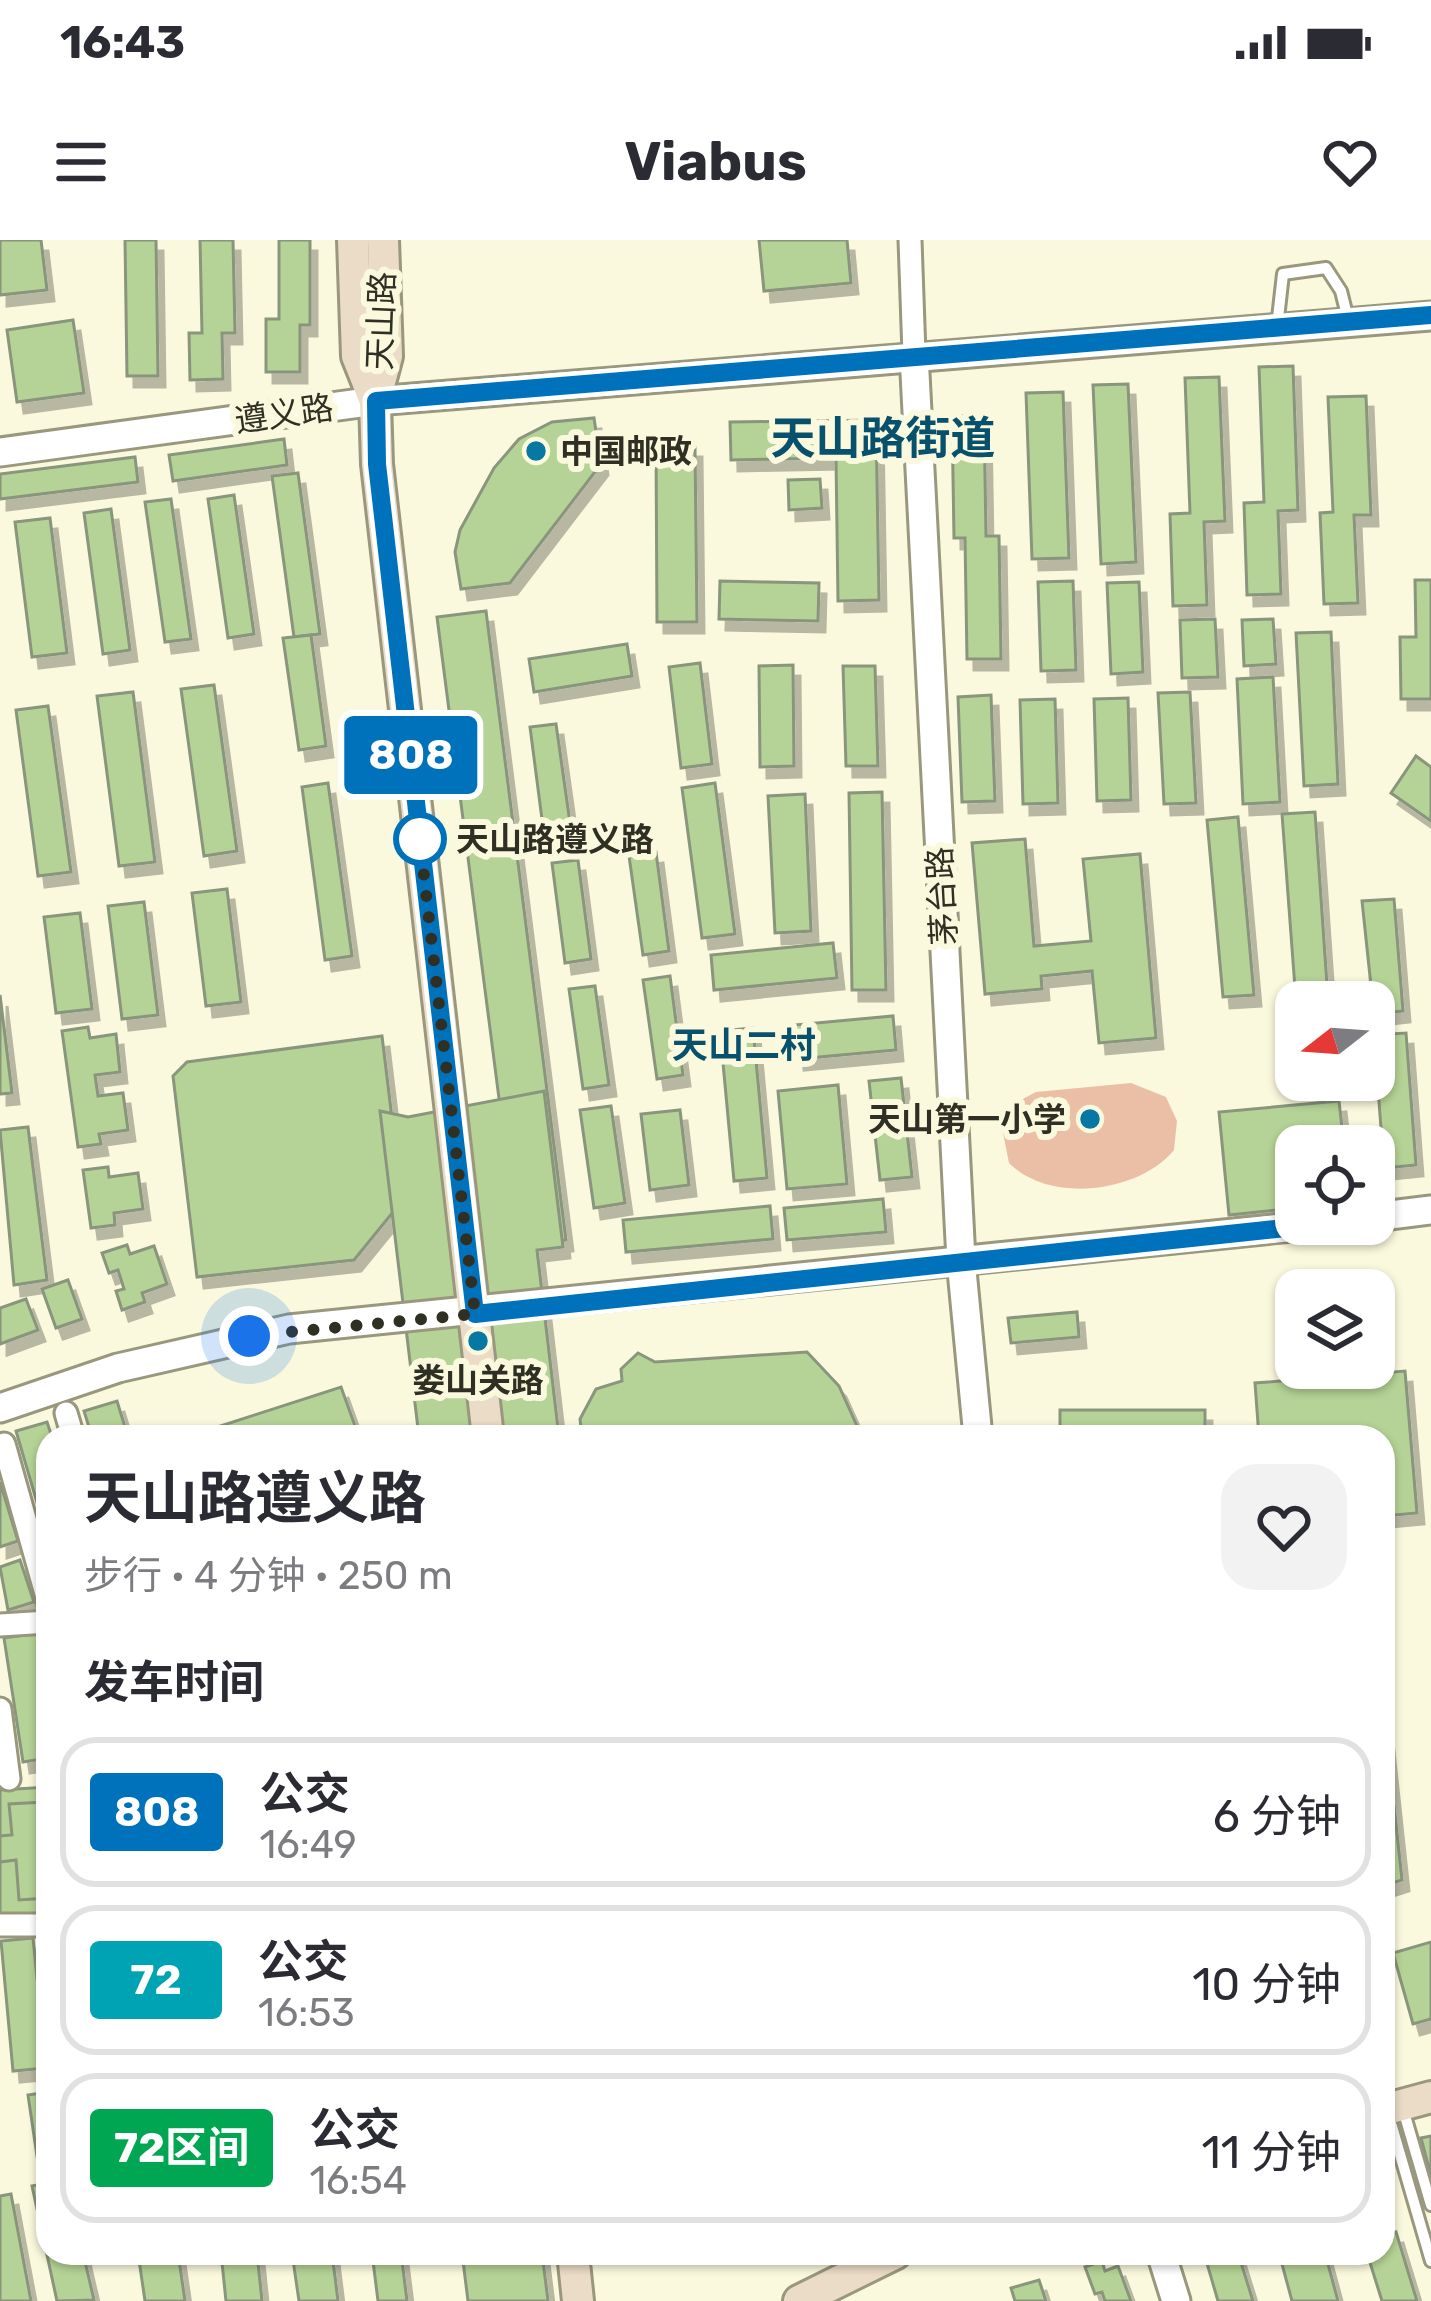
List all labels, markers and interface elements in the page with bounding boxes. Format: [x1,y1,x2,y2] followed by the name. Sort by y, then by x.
[60,16,185,69] text: 16:43
[48,129,114,195] icon: menu
[1317,129,1383,195] icon: heart
[624,130,807,194] text: Viabus
[360,271,402,371] street label: 天山路
[232,388,336,440] street label: 遵义路
[770,412,996,465] district label: 天山路街道
[560,432,692,471] place label: 中国邮政
[523,438,549,464] marker: 中国邮政
[342,716,480,794] line badge: 808
[368,730,454,780] text: 808
[395,814,445,864] marker: 天山路遵义路
[456,820,654,859] place label: 天山路遵义路
[920,846,964,946] street label: 茅台路
[1275,981,1395,1101] north arrow
[1275,981,1395,1389] map controls
[672,1024,816,1067] district label: 天山二村
[868,1100,1066,1139] place label: 天山第一小学
[1077,1106,1103,1132] marker: 天山第一小学
[1275,1125,1395,1245] button: locate
[1275,1269,1395,1389] button: layers
[219,1306,279,1366] your location
[465,1328,491,1354] marker: 娄山关路
[412,1361,544,1400] place label: 娄山关路
[1221,1464,1347,1590] button: heart
[84,1465,426,1532] text: 天山路遵义路
[84,1553,453,1599] text: 步行 · 4 分钟 · 250 m
[84,1656,264,1709] text: 发车时间
[259,1767,349,1820] text: 公交
[114,1787,199,1837] text: 808
[1213,1790,1341,1843] text: 6 分钟
[259,1822,357,1868] text: 16:49
[258,1935,348,1988] text: 公交
[130,1955,182,2005] text: 72
[1192,1958,1341,2011] text: 10 分钟
[258,1990,355,2036] text: 16:53
[309,2103,399,2156] text: 公交
[114,2123,249,2173] text: 72区间
[1201,2126,1341,2179] text: 11 分钟
[309,2158,407,2204] text: 16:54

